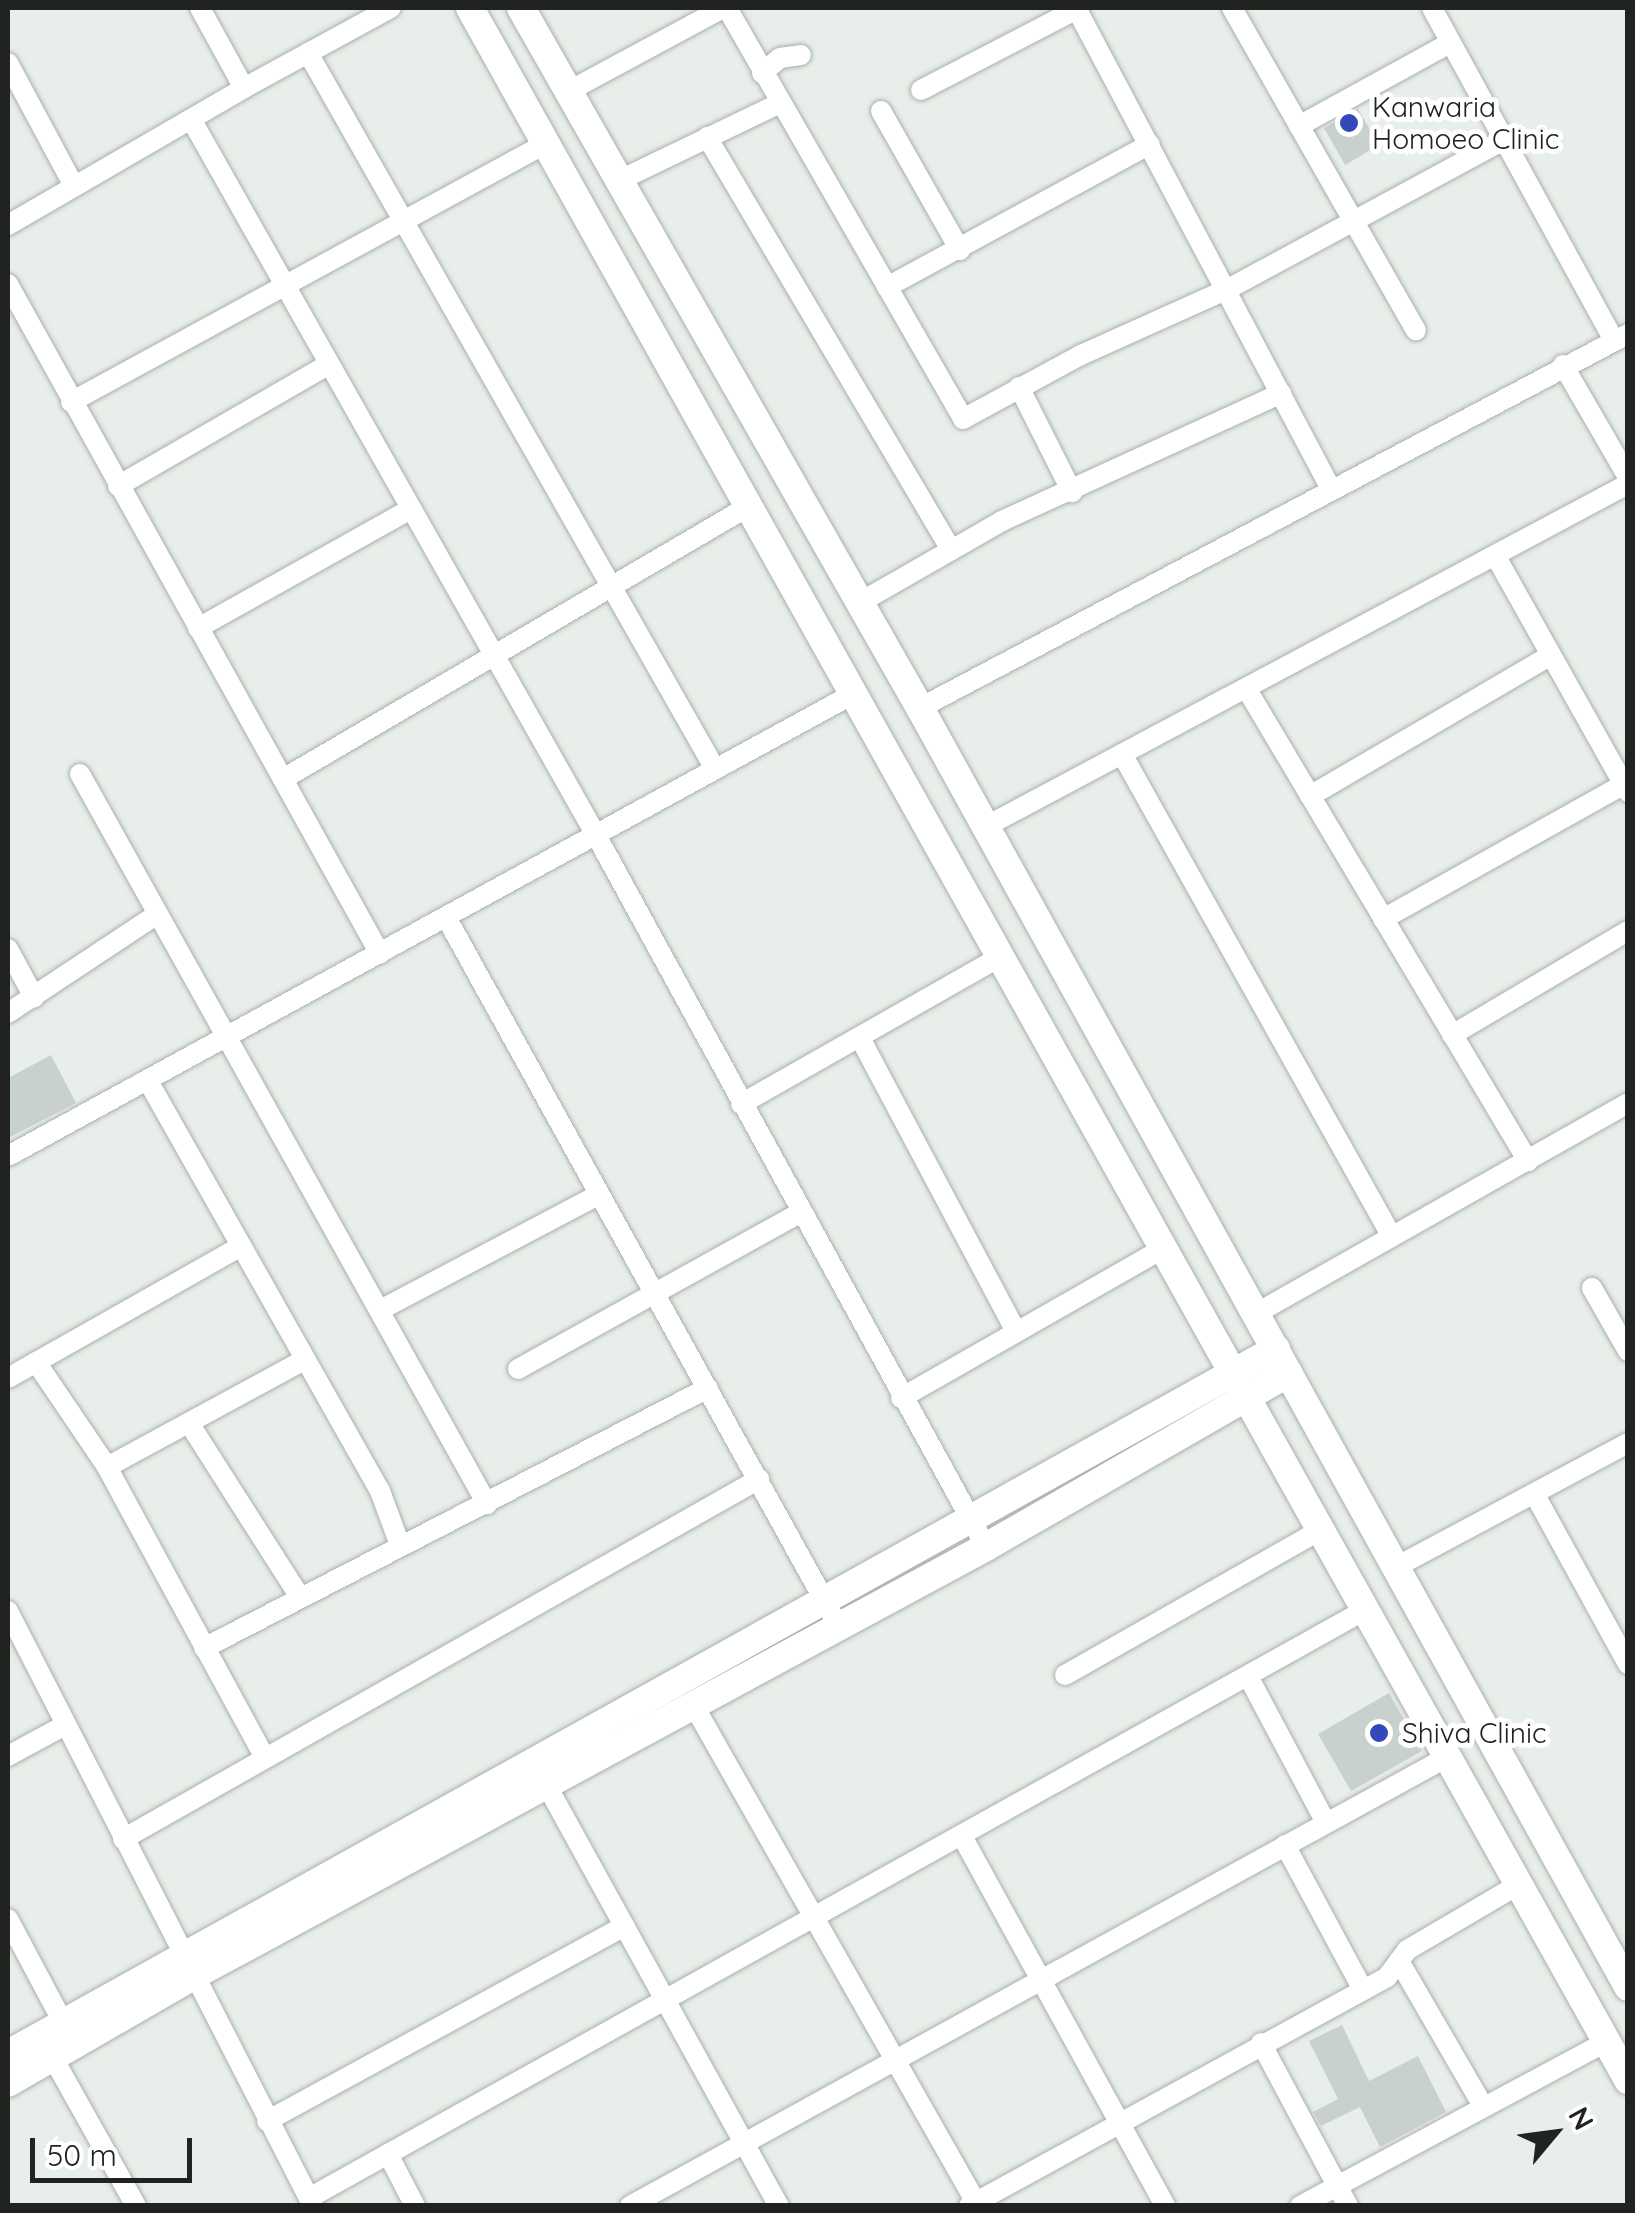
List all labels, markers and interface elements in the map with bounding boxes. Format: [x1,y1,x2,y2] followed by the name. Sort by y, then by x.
[1372,90,1559,156] place label: Kanwaria Homoeo Clinic
[1336,110,1362,136] marker: Kanwaria Homoeo Clinic
[1402,1716,1546,1750] place label: Shiva Clinic
[1366,1720,1392,1746] marker: Shiva Clinic
[1505,2083,1605,2183] north arrow
[1561,2101,1602,2136] text: N
[35,2118,198,2180] scale bar
[47,2136,117,2174] text: 50 m

